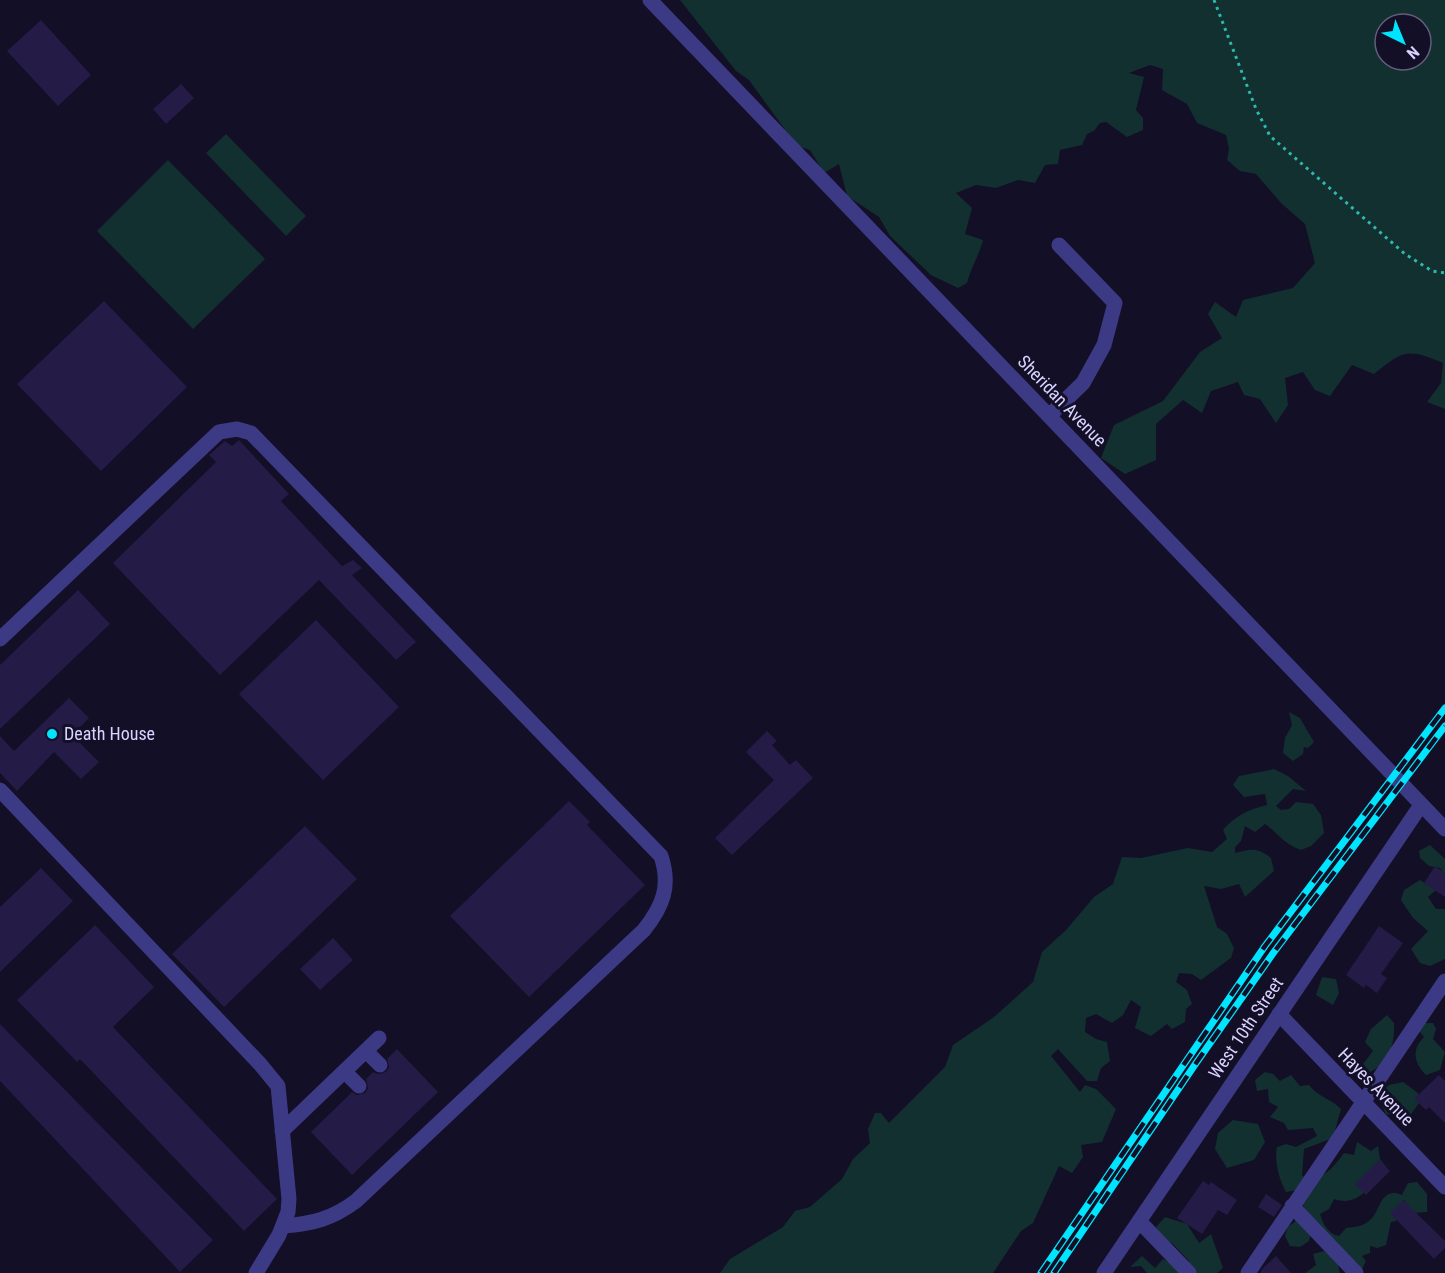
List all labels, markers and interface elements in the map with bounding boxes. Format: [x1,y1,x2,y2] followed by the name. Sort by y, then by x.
[1373,12,1433,72] north arrow
[1403,42,1423,63] text: N
[1014,351,1111,451] street label: Sheridan Avenue
[64,723,155,744] place label: Death House
[45,727,59,741] marker: Death House
[1204,973,1287,1082] street label: West 10th Street
[1334,1044,1419,1130] street label: Hayes Avenue

